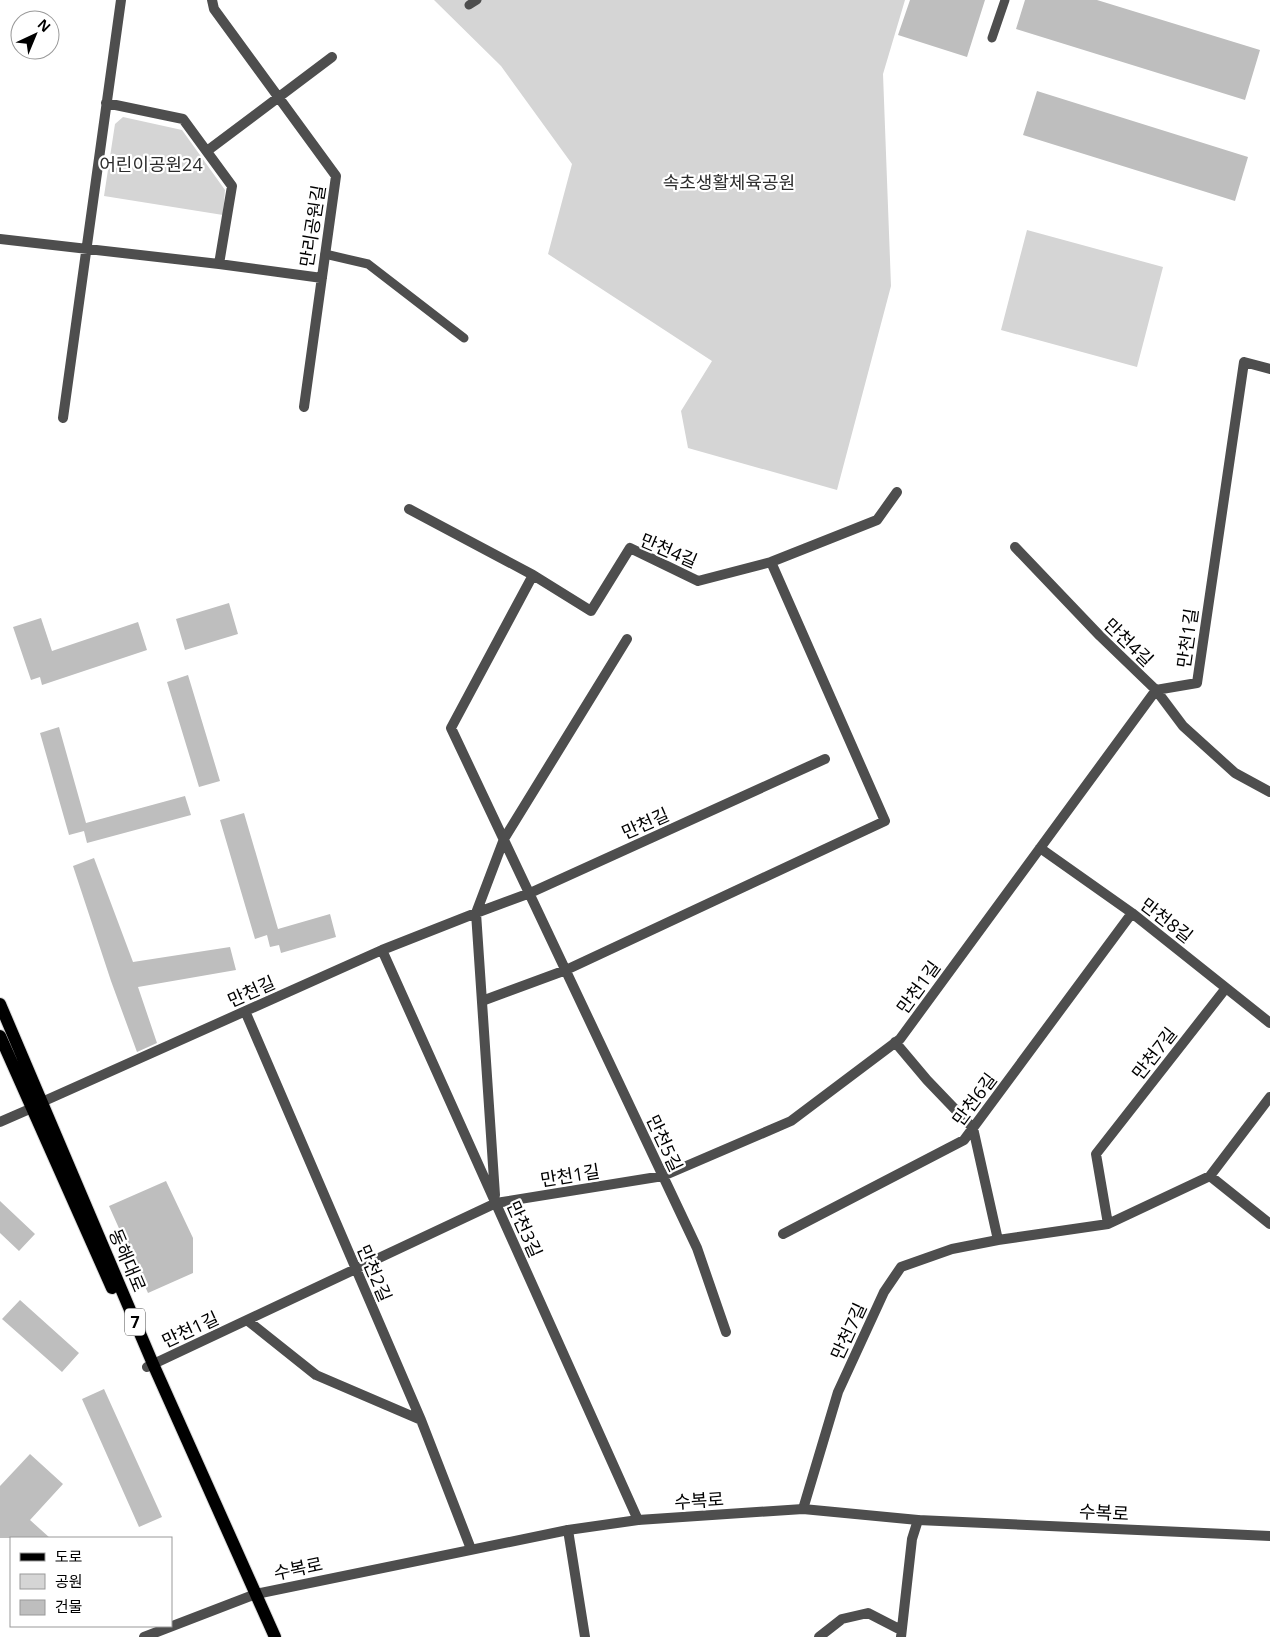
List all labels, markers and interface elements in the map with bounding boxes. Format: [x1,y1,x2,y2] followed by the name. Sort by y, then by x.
[10,10,60,60] north arrow
[34,14,55,36] text: N
[99,152,203,176] park label: 어린이공원24
[663,170,795,194] park label: 속초생활체육공원
[294,183,330,269] street label: 만리공원길
[637,527,701,573] street label: 만천4길
[1171,607,1203,669] street label: 만천1길
[1099,613,1159,671] street label: 만천4길
[617,802,673,844] street label: 만천길
[1136,892,1198,948] street label: 만천8길
[891,956,945,1018] street label: 만천1길
[223,970,279,1012] street label: 만천길
[1126,1022,1182,1084] street label: 만천7길
[946,1068,1002,1130] street label: 만천6길
[641,1111,689,1175] street label: 만천5길
[538,1158,602,1192] street label: 만천1길
[502,1197,548,1261] street label: 만천3길
[104,1225,152,1295] street label: 동해대로
[352,1241,398,1305] street label: 만천2길
[824,1299,872,1363] street label: 만천7길
[158,1305,222,1353] street label: 만천1길
[125,1308,145,1335] road number: 7
[673,1486,725,1514] street label: 수복로
[1079,1499,1129,1525] street label: 수복로
[10,1537,172,1627] legend
[55,1546,83,1566] text: 도로
[271,1551,325,1585] street label: 수복로
[55,1571,83,1591] text: 공원
[55,1596,83,1616] text: 건물

